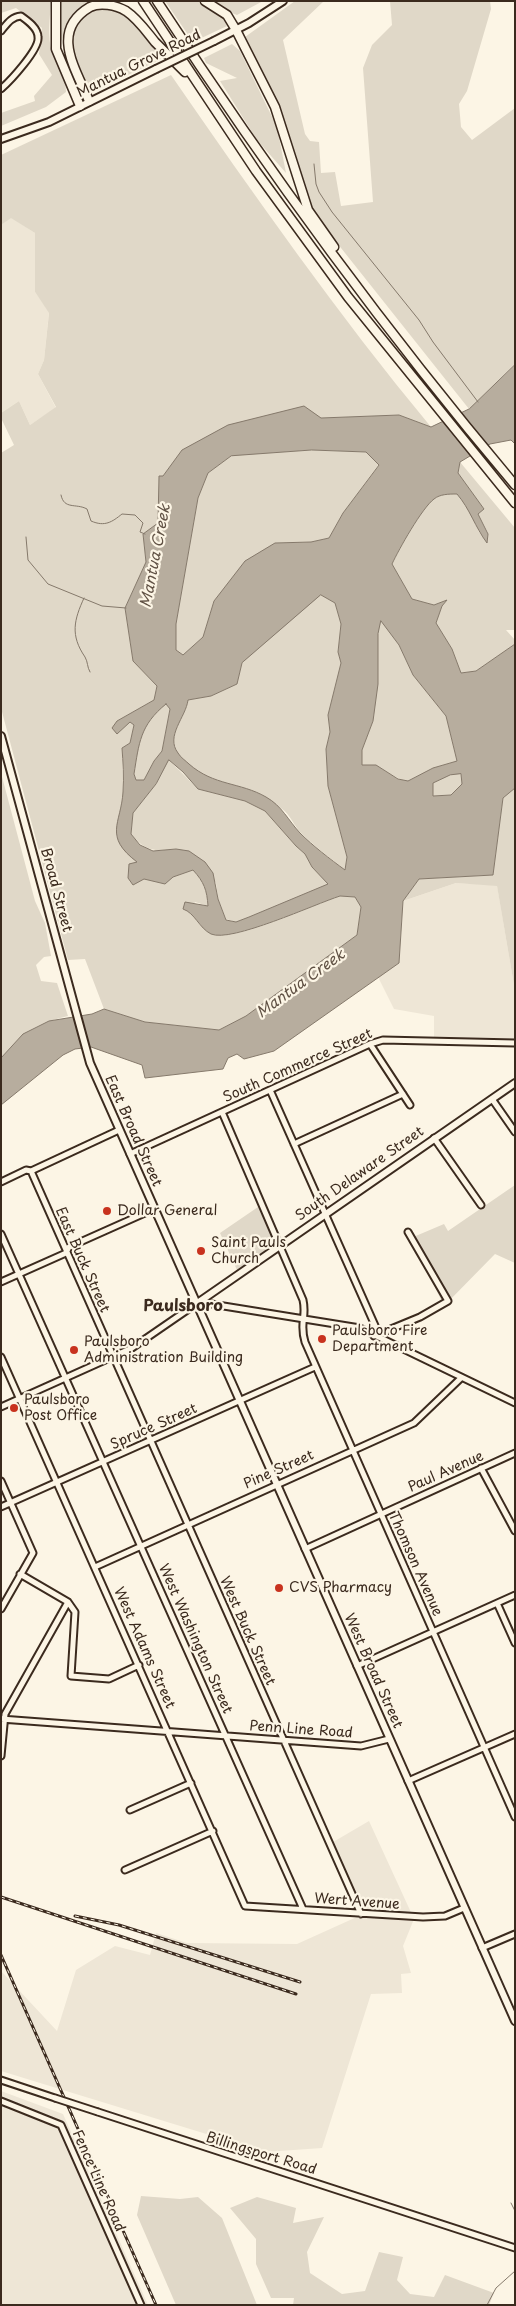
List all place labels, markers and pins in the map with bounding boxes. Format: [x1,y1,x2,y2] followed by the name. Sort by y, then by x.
[117,1203,217,1219] place label: Dollar General
[101,1205,113,1217] marker: Dollar General
[211,1235,286,1268] place label: Saint Pauls Church
[195,1245,207,1257] marker: Saint Pauls Church
[332,1323,427,1355] place label: Paulsboro Fire Department
[316,1333,328,1345] marker: Paulsboro Fire Department
[84,1334,243,1366] place label: Paulsboro Administration Building
[68,1344,80,1356] marker: Paulsboro Administration Building
[24,1392,97,1424] place label: Paulsboro Post Office
[8,1402,20,1414] marker: Paulsboro Post Office
[289,1580,392,1596] place label: CVS Pharmacy
[273,1582,285,1594] marker: CVS Pharmacy

